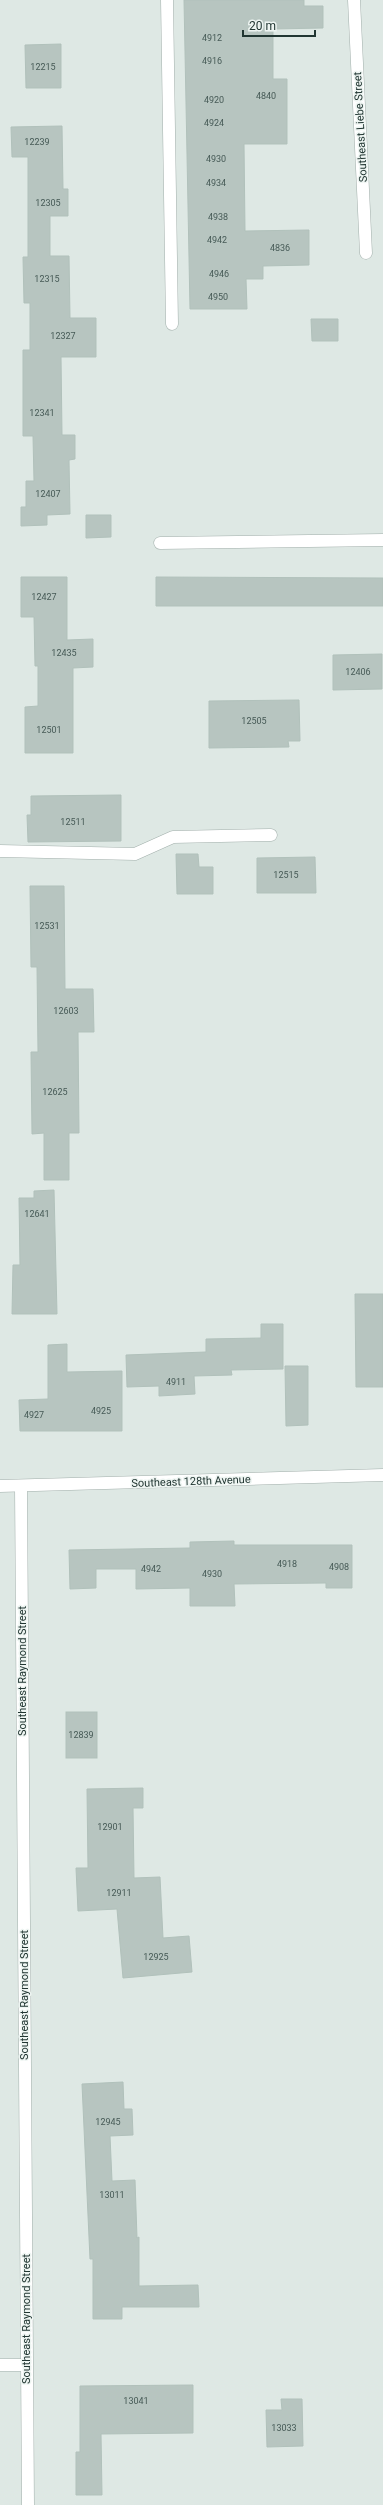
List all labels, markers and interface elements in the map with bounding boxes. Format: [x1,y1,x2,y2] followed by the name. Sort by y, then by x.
[243,12,315,38] scale bar
[249,19,276,33] text: 20 m
[202,33,222,43] house number: 4912
[202,56,222,66] house number: 4916
[30,62,56,72] house number: 12215
[351,71,370,183] street label: Southeast Liebe Street
[256,91,276,101] house number: 4840
[204,95,224,105] house number: 4920
[204,118,224,128] house number: 4924
[24,137,50,147] house number: 12239
[206,154,226,164] house number: 4930
[206,178,226,188] house number: 4934
[35,198,61,208] house number: 12305
[208,212,228,222] house number: 4938
[207,235,227,245] house number: 4942
[270,243,290,253] house number: 4836
[209,269,229,279] house number: 4946
[34,274,60,284] house number: 12315
[208,292,228,302] house number: 4950
[50,331,76,341] house number: 12327
[29,408,55,418] house number: 12341
[35,489,61,499] house number: 12407
[31,592,57,602] house number: 12427
[51,648,77,658] house number: 12435
[345,667,371,677] house number: 12406
[241,716,267,726] house number: 12505
[36,725,62,735] house number: 12501
[60,817,86,827] house number: 12511
[273,870,299,880] house number: 12515
[34,921,60,931] house number: 12531
[53,1006,79,1016] house number: 12603
[42,1087,68,1097] house number: 12625
[24,1209,50,1219] house number: 12641
[166,1377,186,1387] house number: 4911
[91,1406,111,1416] house number: 4925
[24,1410,44,1420] house number: 4927
[131,1473,251,1490] street label: Southeast 128th Avenue
[277,1559,297,1569] house number: 4918
[329,1562,349,1572] house number: 4908
[141,1564,161,1574] house number: 4942
[202,1569,222,1579] house number: 4930
[16,1606,29,1736] street label: Southeast Raymond Street
[68,1730,94,1740] house number: 12839
[97,1822,123,1832] house number: 12901
[106,1888,132,1898] house number: 12911
[18,1930,31,2060] street label: Southeast Raymond Street
[143,1952,169,1962] house number: 12925
[95,2117,121,2127] house number: 12945
[99,2190,125,2200] house number: 13011
[20,2254,33,2384] street label: Southeast Raymond Street
[123,2396,149,2406] house number: 13041
[271,2423,297,2433] house number: 13033

